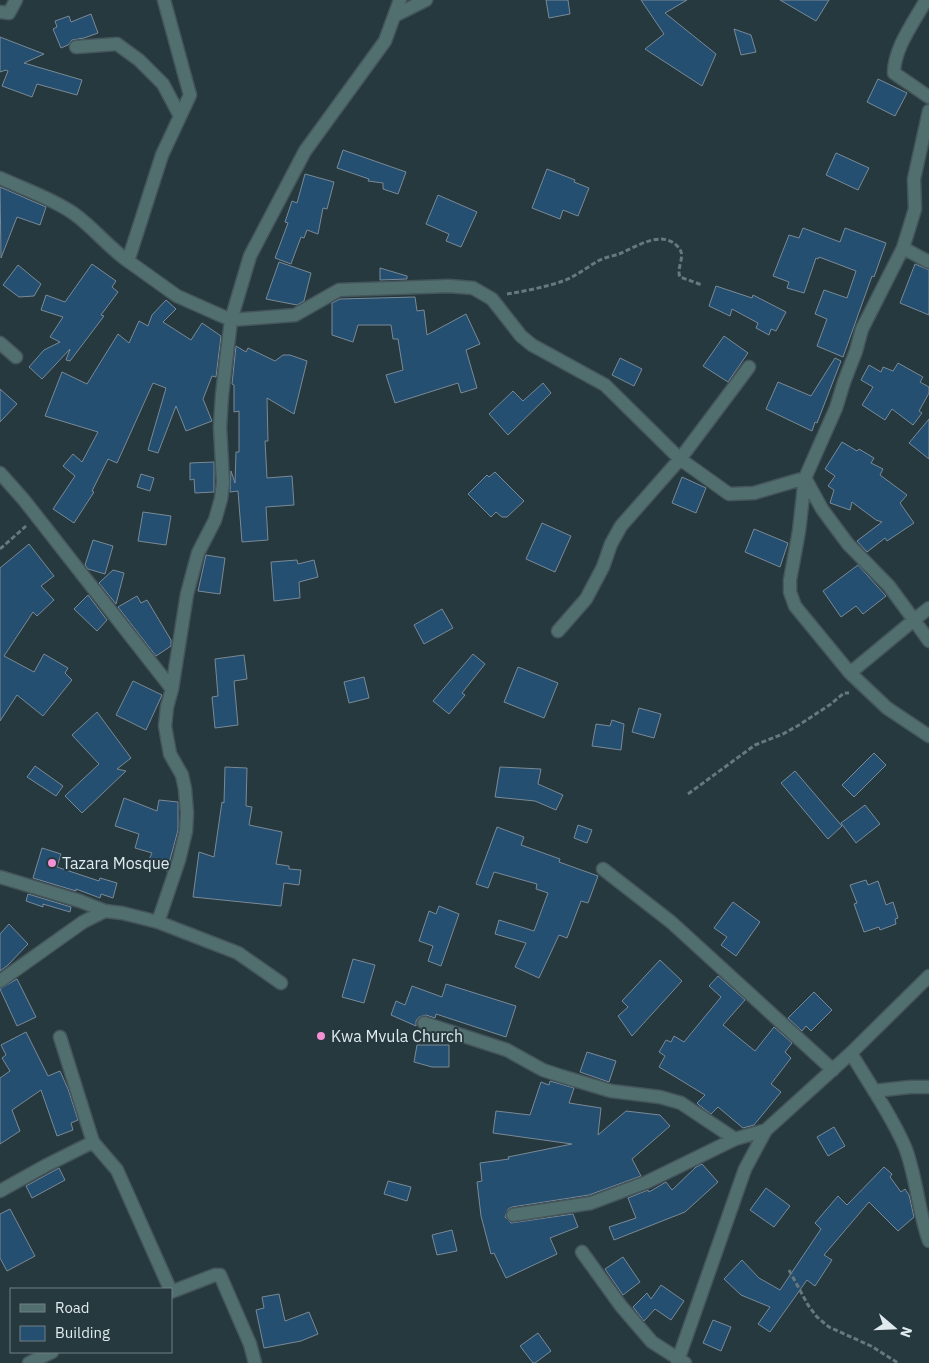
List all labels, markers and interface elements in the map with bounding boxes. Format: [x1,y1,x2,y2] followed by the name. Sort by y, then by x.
[62,853,170,873] place label: Tazara Mosque
[46,857,58,869] marker: Tazara Mosque
[331,1026,463,1046] place label: Kwa Mvula Church
[315,1030,327,1042] marker: Kwa Mvula Church
[10,1288,172,1353] legend
[55,1298,90,1317] text: Road
[869,1303,919,1353] north arrow
[55,1323,110,1342] text: Building
[896,1325,916,1340] text: N

